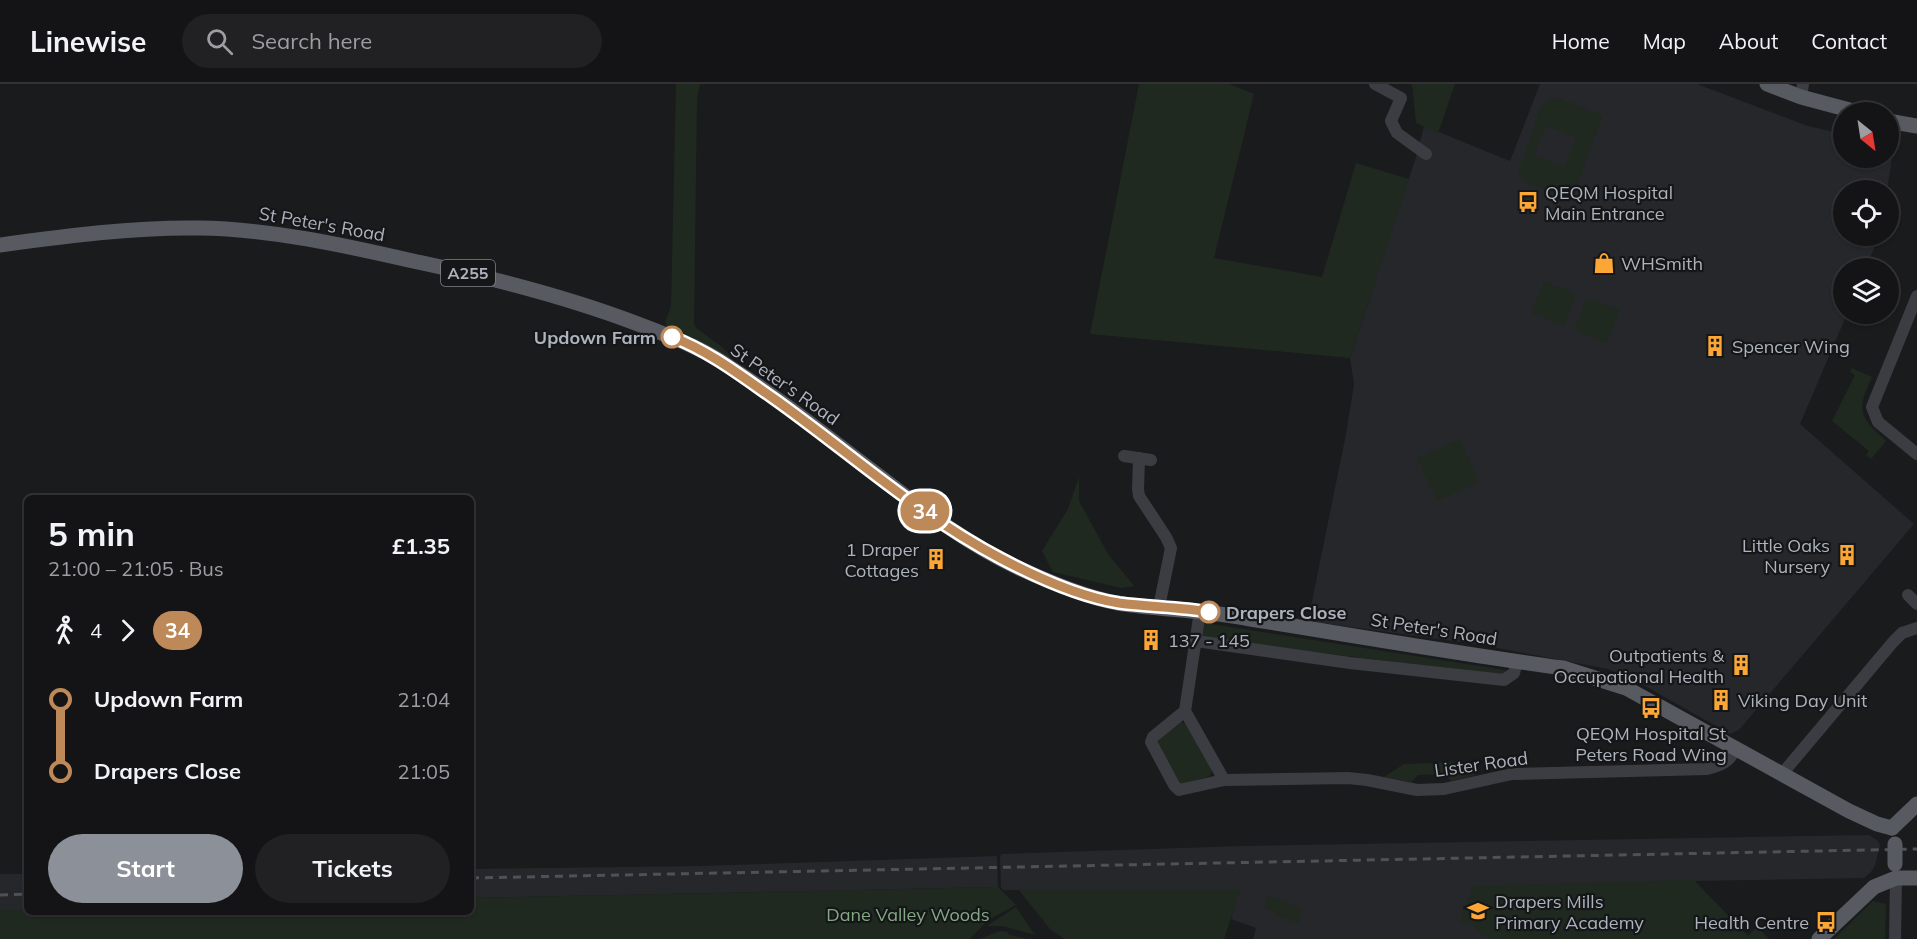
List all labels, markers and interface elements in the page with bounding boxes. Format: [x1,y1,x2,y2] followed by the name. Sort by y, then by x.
[182,14,602,68] search box
[30,24,146,59] text: Linewise
[203,25,236,58] icon: search
[251,27,372,55] text: Search here
[1552,28,1610,54] text: Home
[1643,28,1686,54] text: Map
[1719,28,1778,54] text: About
[1811,28,1887,54] text: Contact
[1833,102,1899,168] north arrow
[1833,102,1899,324] map controls
[1833,180,1899,246] button: locate
[1545,181,1673,225] place label: QEQM Hospital Main Entrance
[1516,190,1540,214] bus stop icon: QEQM Hospital Main Entrance
[257,202,387,246] street label: St Peter's Road
[1592,251,1616,275] shop icon: WHSmith
[1621,252,1703,275] place label: WHSmith
[1833,258,1899,324] button: layers
[441,260,495,286] road number: A255
[534,326,656,349] place label: Updown Farm
[661,326,683,348] marker: Updown Farm
[1703,334,1727,358] building icon: Spencer Wing
[1732,335,1850,358] place label: Spencer Wing
[726,338,844,430] street label: St Peter's Road
[898,492,952,530] line badge: 34
[912,498,938,524] text: 34
[48,513,135,554] text: 5 min
[392,532,450,560] text: £1.35
[1742,534,1830,578] place label: Little Oaks Nursery
[844,538,919,582] place label: 1 Draper Cottages
[1835,543,1859,567] building icon: Little Oaks Nursery
[924,547,948,571] building icon: 1 Draper Cottages
[48,556,224,581] text: 21:00 – 21:05 · Bus
[1198,601,1220,623] marker: Drapers Close
[1226,601,1347,624] place label: Drapers Close
[1369,608,1499,650] street label: St Peter's Road
[48,614,81,647] icon: walk
[111,614,144,647] icon: forward
[165,617,190,643] text: 34
[90,618,102,643] text: 4
[1139,628,1163,652] building icon: 137 - 145
[1168,629,1250,652] place label: 137 - 145
[1554,644,1725,688] place label: Outpatients & Occupational Health
[1729,653,1753,677] building icon: Outpatients & Occupational Health
[94,685,243,713] text: Updown Farm
[397,687,450,712] text: 21:04
[1709,688,1733,712] building icon: Viking Day Unit
[1738,689,1867,712] place label: Viking Day Unit
[1639,696,1663,720] bus stop icon: QEQM Hospital St Peters Road Wing
[1575,722,1727,766] place label: QEQM Hospital St Peters Road Wing
[1433,746,1529,782] street label: Lister Road
[94,757,241,785] text: Drapers Close
[397,759,450,784] text: 21:05
[48,834,243,903] button: Start
[255,834,450,903] button: Tickets
[1495,890,1644,934] place label: Drapers Mills Primary Academy
[1466,899,1490,923] school or university icon: Drapers Mills Primary Academy
[826,903,990,926] park label: Dane Valley Woods
[1814,910,1838,934] bus stop icon: Health Centre
[1694,911,1809,934] place label: Health Centre

